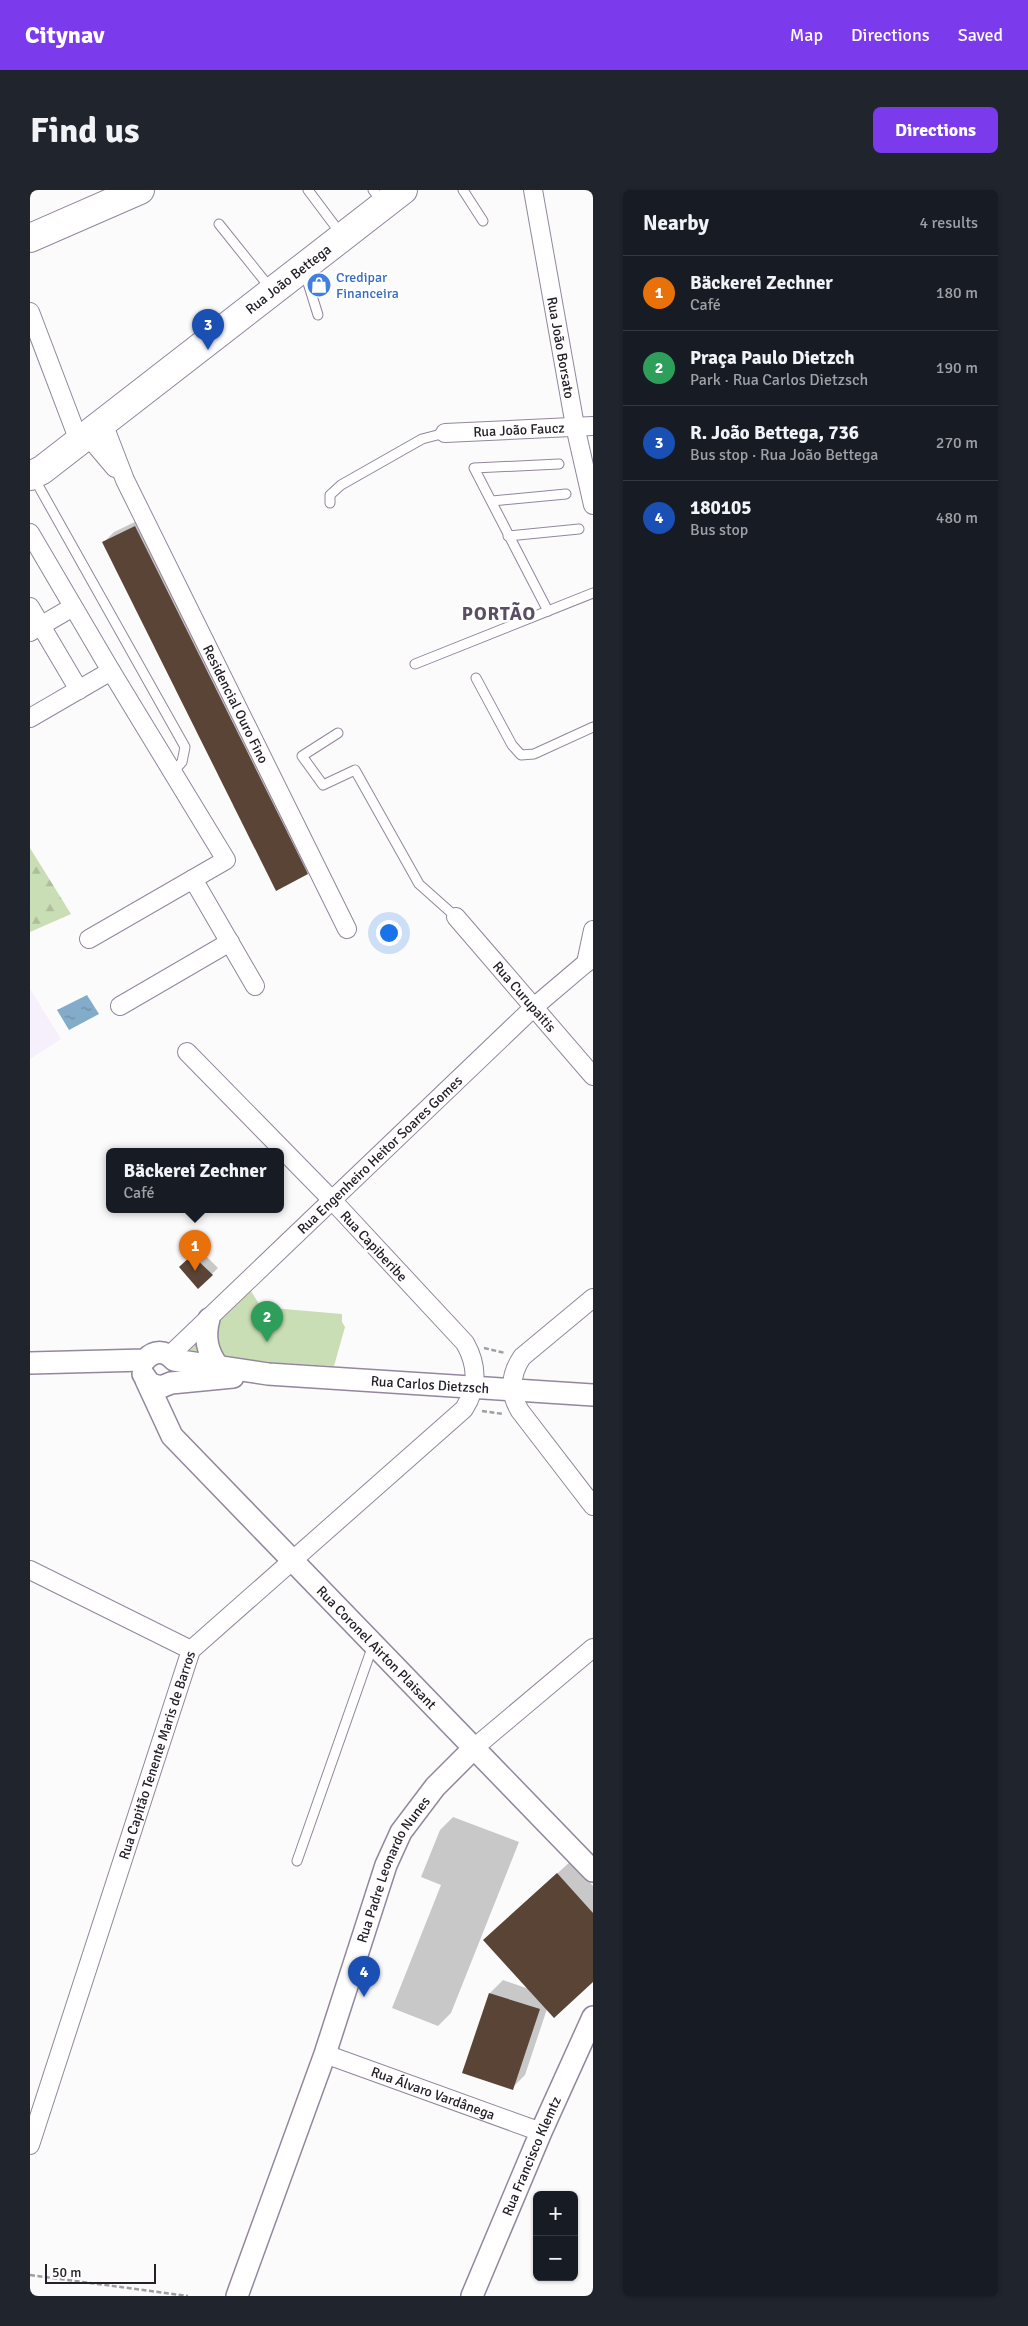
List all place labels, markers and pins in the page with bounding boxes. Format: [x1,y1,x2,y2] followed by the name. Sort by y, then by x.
[336,269,399,302] place label: Credipar Financeira
[306,272,332,298] shop icon: Credipar Financeira
[192,309,224,350] pin: 3
[179,1230,211,1271] pin: 1
[251,1301,283,1342] pin: 2
[348,1956,380,1997] pin: 4

